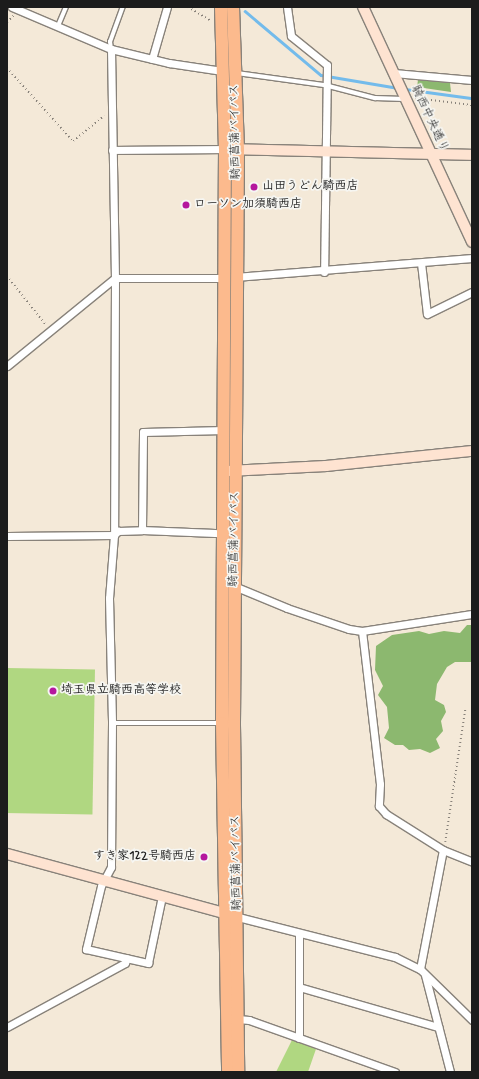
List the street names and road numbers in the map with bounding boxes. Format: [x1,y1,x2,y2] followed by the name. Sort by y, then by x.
[407,83,451,155] street label: 騎西中央通り
[228,84,244,180] street label: 騎西菖蒲バイパス
[227,491,243,587] street label: 騎西菖蒲バイパス
[229,815,245,911] street label: 騎西菖蒲バイパス

